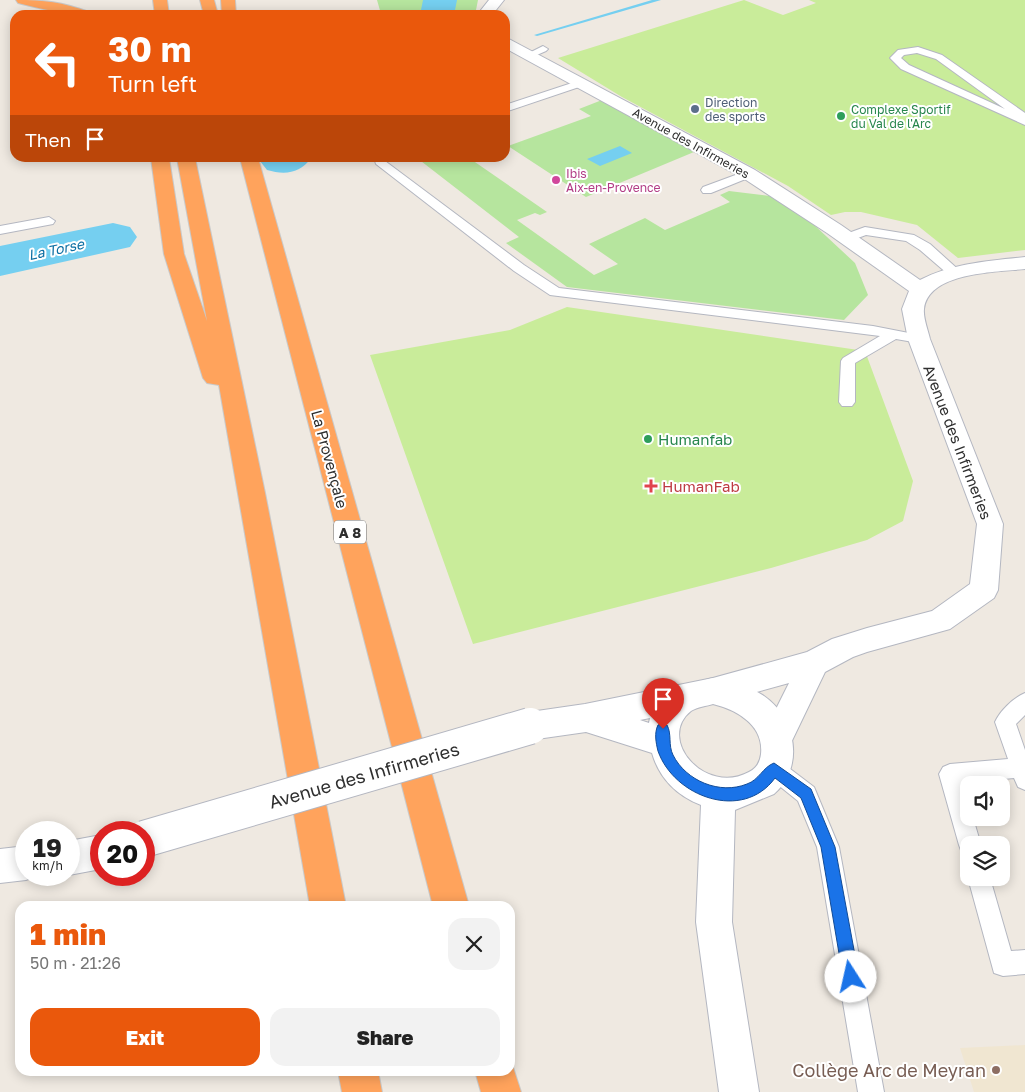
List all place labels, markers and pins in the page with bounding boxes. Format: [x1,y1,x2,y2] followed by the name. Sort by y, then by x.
[705,95,766,124] place label: Direction des sports
[851,102,951,131] place label: Complexe Sportif du Val de l'Arc
[689,103,701,115] marker: Direction des sports
[835,110,847,122] marker: Complexe Sportif du Val de l'Arc
[566,166,661,195] place label: Ibis Aix-en-Provence
[550,174,562,186] marker: Ibis Aix-en-Provence
[658,430,732,448] place label: Humanfab
[642,433,654,445] marker: Humanfab
[662,477,740,495] place label: HumanFab
[644,479,658,493] marker: HumanFab
[642,678,684,729] pin
[792,1059,986,1081] place label: Collège Arc de Meyran
[990,1064,1002,1076] marker: Collège Arc de Meyran

